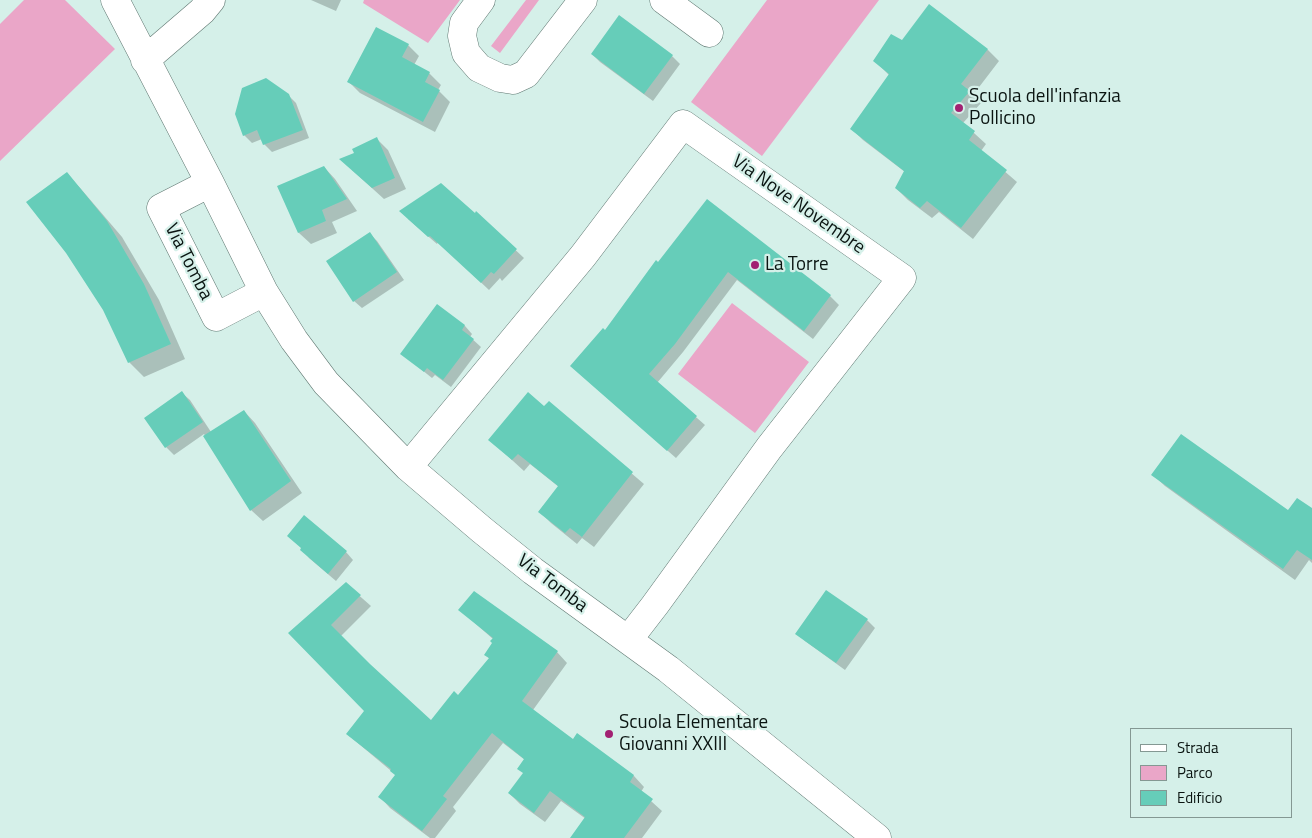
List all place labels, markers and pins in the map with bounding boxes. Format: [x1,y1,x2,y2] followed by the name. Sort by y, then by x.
[969,86,1121,130] place label: Scuola dell'infanzia Pollicino
[953,102,965,114] marker: Scuola dell'infanzia Pollicino
[765,254,829,276] place label: La Torre
[749,259,761,271] marker: La Torre
[619,712,768,756] place label: Scuola Elementare Giovanni XXIII
[603,728,615,740] marker: Scuola Elementare Giovanni XXIII

